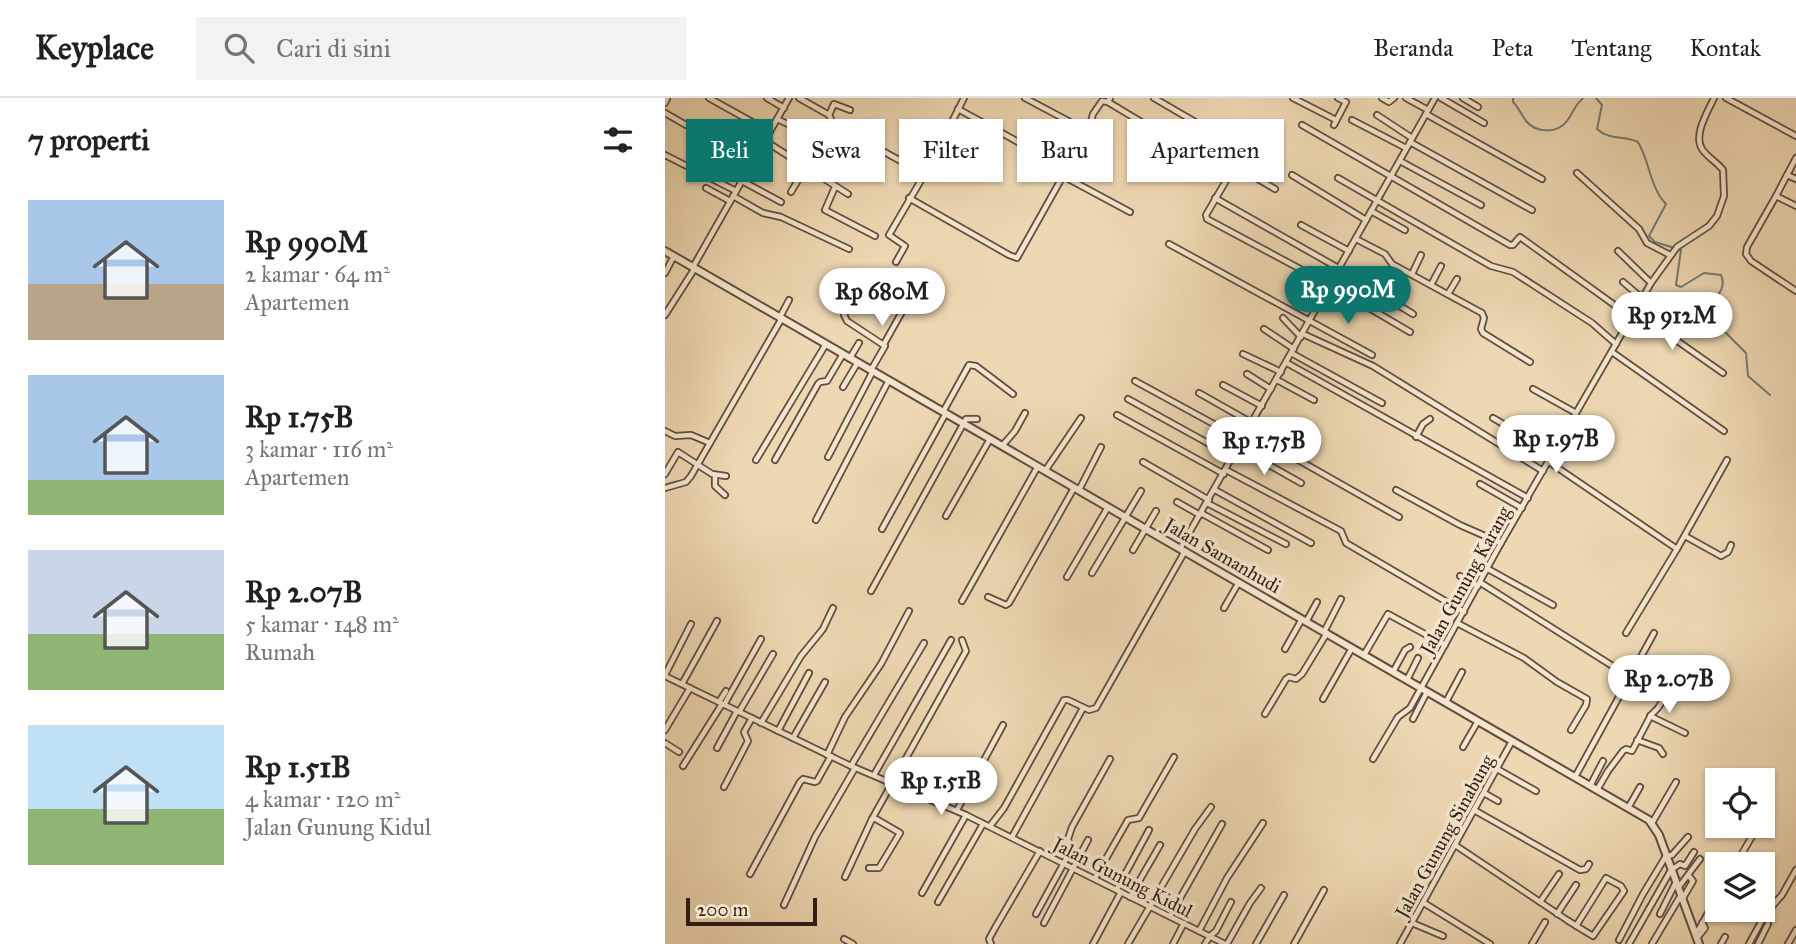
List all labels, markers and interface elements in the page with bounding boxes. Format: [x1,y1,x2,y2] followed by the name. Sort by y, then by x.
[196,17,686,80] search box
[35,28,154,68] text: Keyplace
[220,29,258,67] icon: search
[276,32,391,64] text: Cari di sini
[1373,33,1453,63] text: Beranda
[1491,33,1533,63] text: Peta
[1571,33,1651,63] text: Tentang
[1689,33,1761,63] text: Kontak
[686,119,773,182] chip: Beli
[787,119,885,182] chip: Sewa
[899,119,1003,182] chip: Filter
[1017,119,1113,182] chip: Baru
[1127,119,1284,182] chip: Apartemen
[599,121,637,159] icon: filters
[28,122,149,158] text: 7 properti
[245,224,368,260] text: Rp 990M
[84,228,168,312] icon: home
[245,260,390,288] text: 2 kamar · 64 m²
[1283,266,1413,326] pin: Rp 990M
[817,268,947,328] pin: Rp 680M
[1301,275,1395,303] text: Rp 990M
[835,277,929,305] text: Rp 680M
[245,288,349,316] text: Apartemen
[1607,292,1737,352] pin: Rp 912M
[1628,301,1716,329] text: Rp 912M
[245,399,354,435] text: Rp 1.75B
[84,403,168,487] icon: home
[1484,416,1628,475] pin: Rp 1.97B
[1192,418,1336,477] pin: Rp 1.75B
[1513,424,1599,452] text: Rp 1.97B
[1222,426,1306,454] text: Rp 1.75B
[245,435,393,463] text: 3 kamar · 116 m²
[245,463,349,491] text: Apartemen
[1414,502,1517,661] street label: Jalan Gunung Karang
[1158,512,1285,599] street label: Jalan Samanhudi
[245,574,363,610] text: Rp 2.07B
[84,578,168,662] icon: home
[245,610,399,638] text: 5 kamar · 148 m²
[245,638,315,666] text: Rumah
[1597,656,1741,715] pin: Rp 2.07B
[1624,664,1714,692] text: Rp 2.07B
[245,749,351,785] text: Rp 1.51B
[1389,750,1500,924] street label: Jalan Gunung Sinabung
[84,753,168,837] icon: home
[869,758,1013,817] pin: Rp 1.51B
[900,766,982,794] text: Rp 1.51B
[1705,768,1775,922] map controls
[1705,768,1775,838] button: locate
[245,785,401,813] text: 4 kamar · 120 m²
[245,813,431,841] text: Jalan Gunung Kidul
[1047,831,1197,924] street label: Jalan Gunung Kidul
[1705,852,1775,922] button: layers
[686,895,817,927] scale bar
[697,898,749,921] text: 200 m

